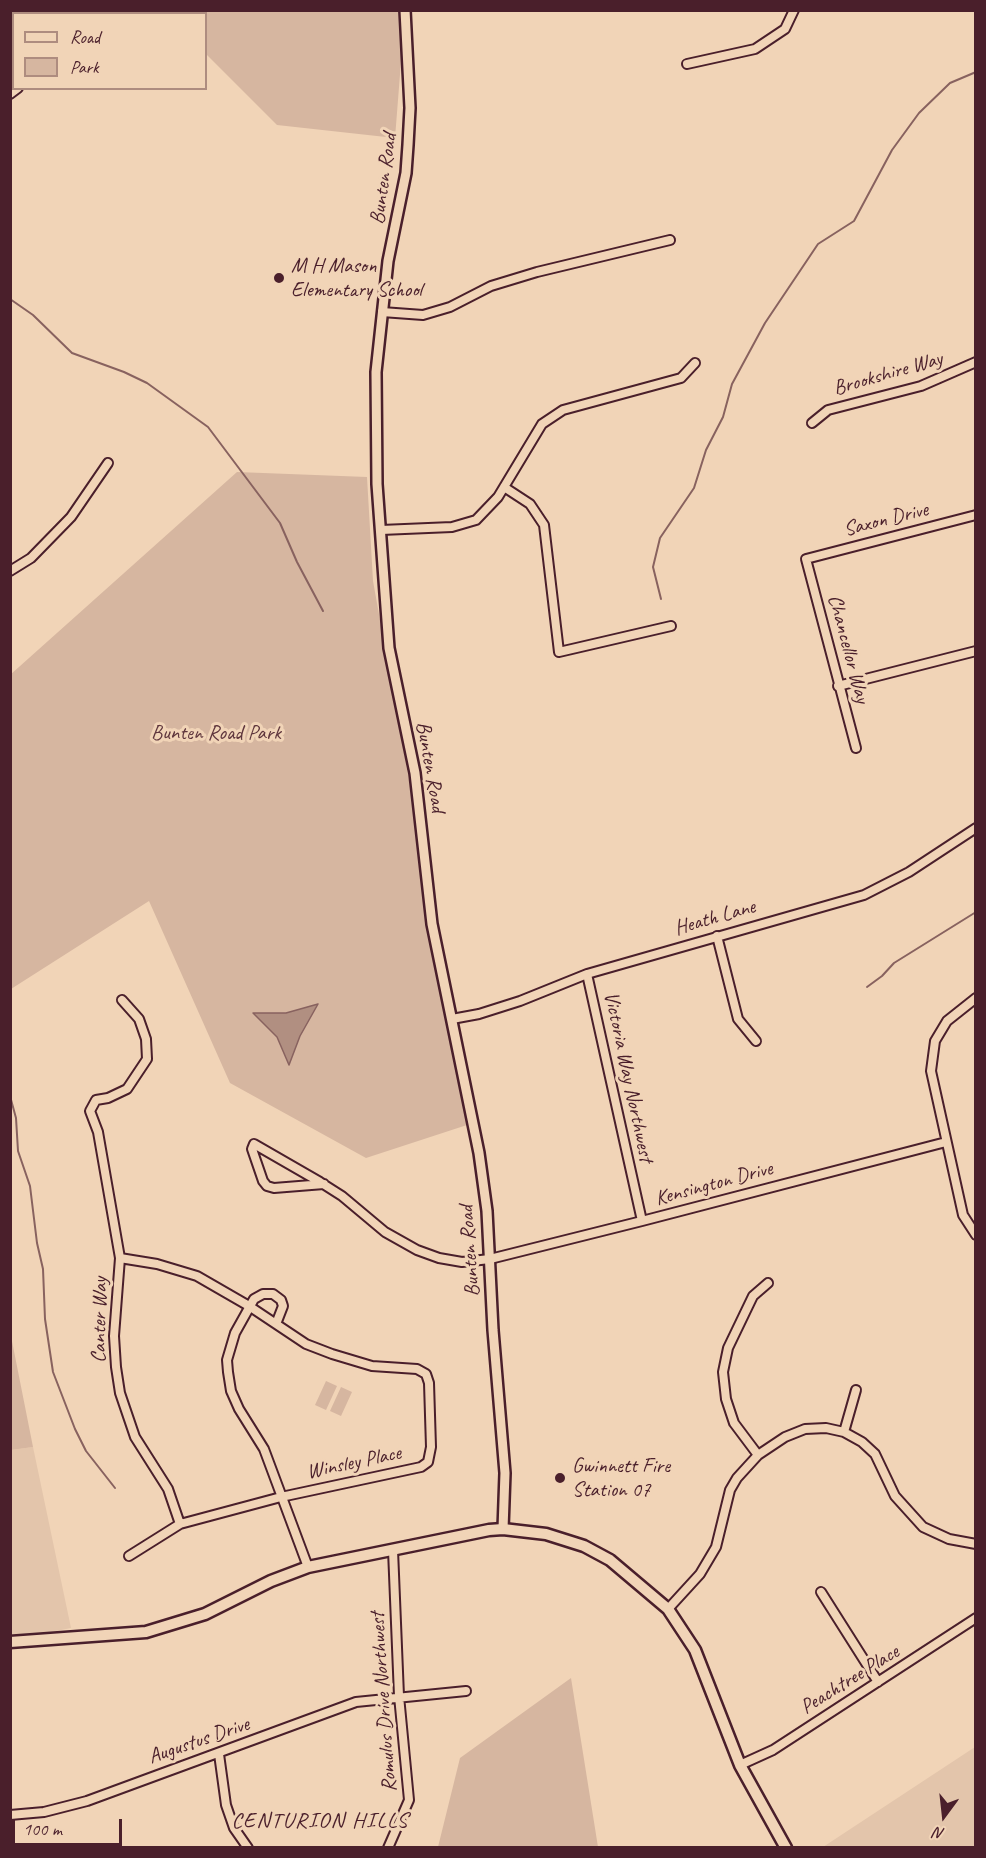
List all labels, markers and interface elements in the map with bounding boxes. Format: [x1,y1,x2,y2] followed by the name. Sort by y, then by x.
[12,12,207,90] legend
[70,26,100,48] text: Road
[70,56,99,78] text: Park
[365,132,403,226] street label: Bunten Road
[291,253,422,303] place label: M H Mason Elementary School
[272,271,286,285] marker: M H Mason Elementary School
[831,346,945,402] street label: Brookshire Way
[841,497,931,543] street label: Saxon Drive
[821,592,875,706] street label: Chancellor Way
[151,720,281,746] park label: Bunten Road Park
[410,720,450,814] street label: Bunten Road
[672,894,758,942] street label: Heath Lane
[598,989,658,1165] street label: Victoria Way Northwest
[653,1156,775,1212] street label: Kensington Drive
[454,1204,486,1298] street label: Bunten Road
[87,1277,113,1363] street label: Canter Way
[305,1441,403,1485] street label: Winsley Place
[572,1453,670,1503] place label: Gwinnett Fire Station 07
[553,1471,567,1485] marker: Gwinnett Fire Station 07
[365,1611,403,1793] street label: Romulus Drive Northwest
[796,1640,904,1720] street label: Peachtree Place
[145,1712,253,1770] street label: Augustus Drive
[914,1786,974,1846] north arrow
[15,1807,124,1845] scale bar
[232,1808,408,1834] district label: CENTURION HILLS
[23,1818,62,1840] text: 100 m
[932,1822,947,1844] text: N

